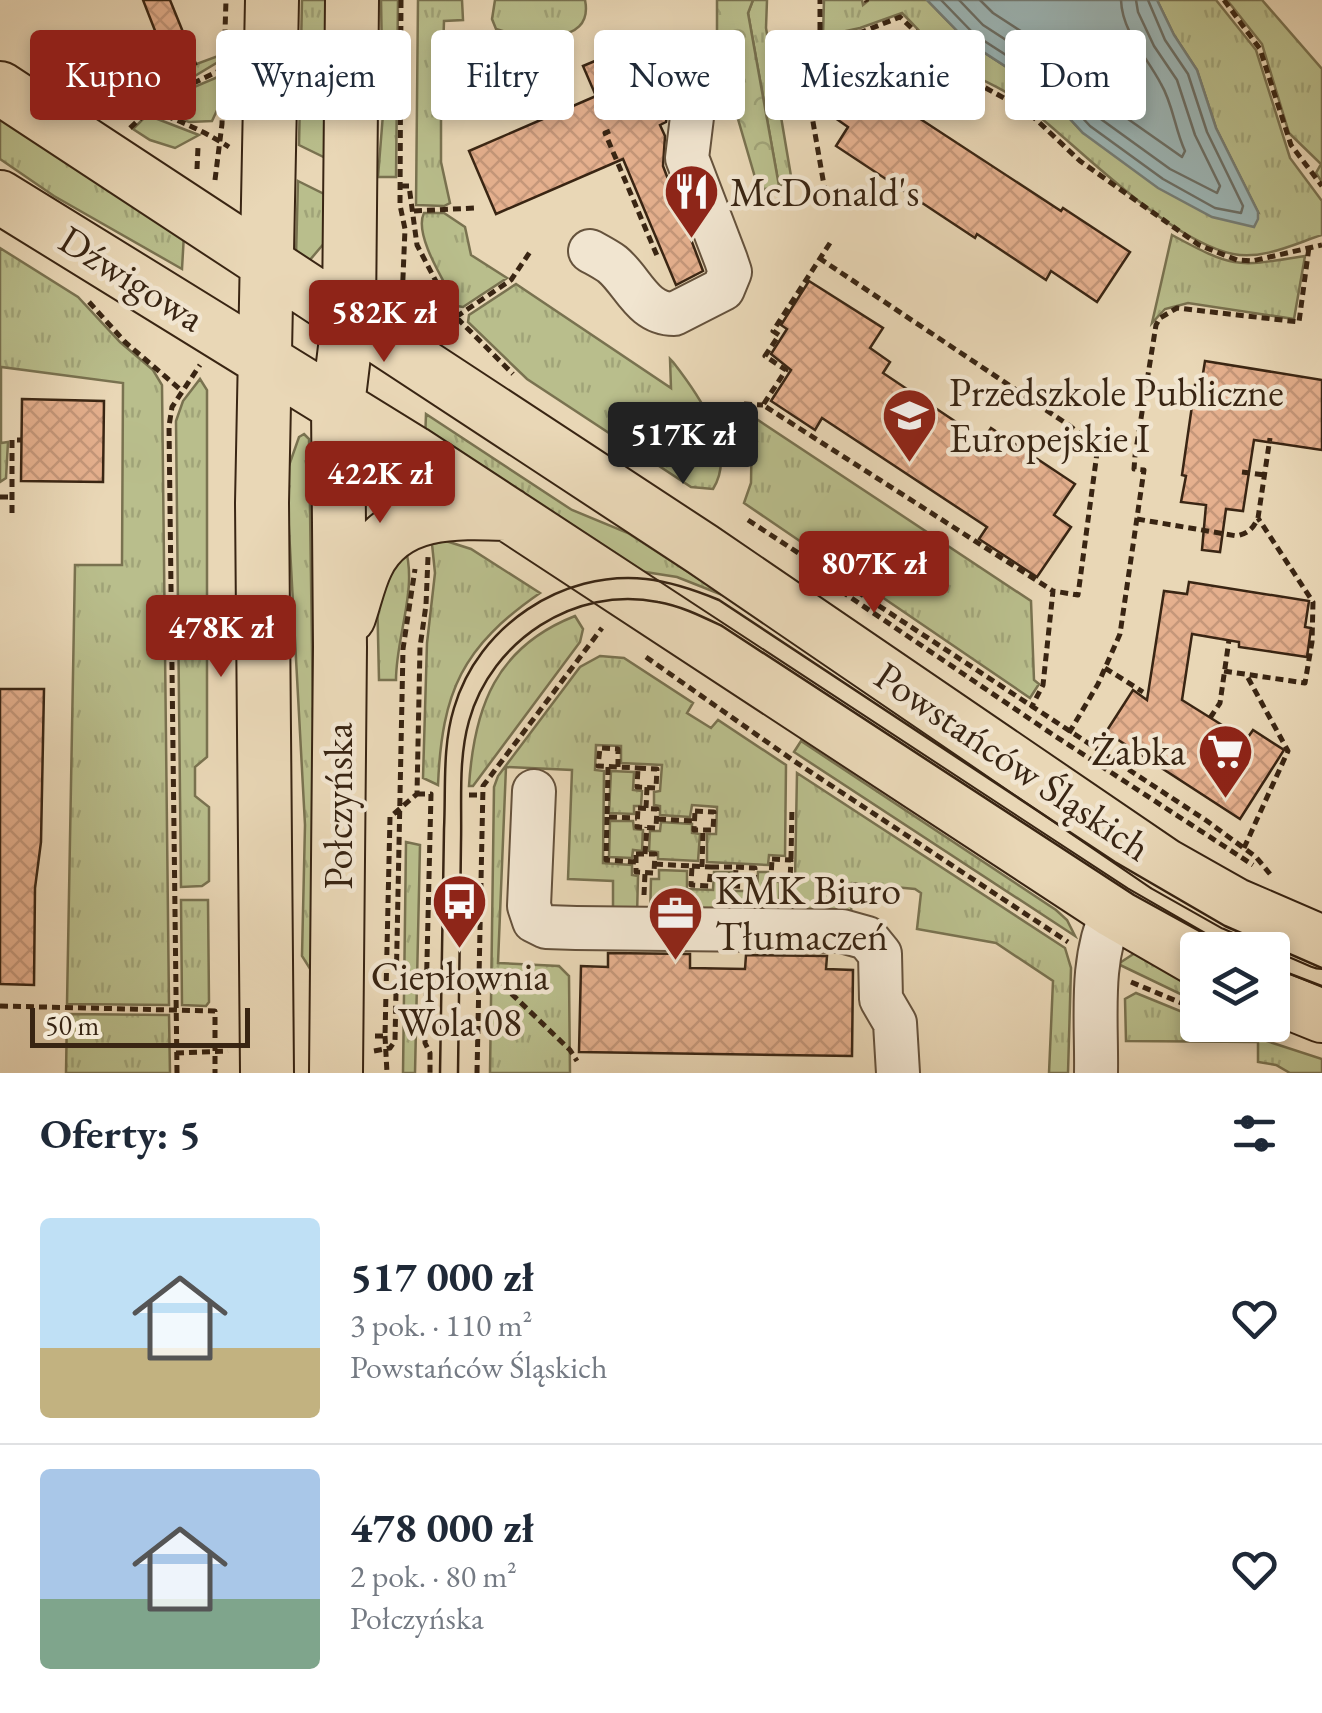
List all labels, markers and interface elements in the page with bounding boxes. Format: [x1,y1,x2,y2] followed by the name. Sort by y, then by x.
[30,30,196,120] chip: Kupno
[216,30,411,120] chip: Wynajem
[431,30,574,120] chip: Filtry
[594,30,745,120] chip: Nowe
[765,30,985,120] chip: Mieszkanie
[1005,30,1146,120] chip: Dom
[661,162,721,241] restaurant icon: McDonald's
[730,166,919,218] place label: McDonald's
[50,213,214,343] street label: Dźwigowa
[292,280,476,365] pin: 582K zł
[331,291,437,333] text: 582K zł
[949,366,1284,464] place label: Przedszkole Publiczne Europejskie I
[880,385,940,464] school or university icon: Przedszkole Publiczne Europejskie I
[591,402,775,487] pin: 517K zł
[630,413,736,455] text: 517K zł
[288,441,472,526] pin: 422K zł
[327,452,433,494] text: 422K zł
[782,531,966,616] pin: 807K zł
[821,542,927,584] text: 807K zł
[129,595,313,680] pin: 478K zł
[168,606,274,648] text: 478K zł
[865,649,1161,873] street label: Powstańców Śląskich
[1195,721,1255,800] supermarket icon: Żabka
[312,722,364,890] street label: Połczyńska
[1091,725,1186,777] place label: Żabka
[715,864,901,962] place label: KMK Biuro Tłumaczeń
[430,872,490,951] bus stop icon: Ciepłownia Wola 08
[646,883,706,962] office icon: KMK Biuro Tłumaczeń
[1180,932,1290,1042] map controls
[1180,932,1290,1042] button: layers
[371,950,549,1048] place label: Ciepłownia Wola 08
[30,1003,250,1048] scale bar
[45,1007,99,1043] text: 50 m
[40,1106,201,1161] text: Oferty: 5
[1227,1106,1282,1161] icon: filters
[350,1249,534,1304] text: 517 000 zł
[120,1258,240,1378] icon: home
[1227,1291,1282,1346] icon: heart
[350,1304,532,1346] text: 3 pok. · 110 m²
[350,1346,607,1388] text: Powstańców Śląskich
[350,1500,534,1555] text: 478 000 zł
[120,1509,240,1629] icon: home
[1227,1542,1282,1597] icon: heart
[350,1555,517,1597] text: 2 pok. · 80 m²
[350,1597,484,1639] text: Połczyńska

